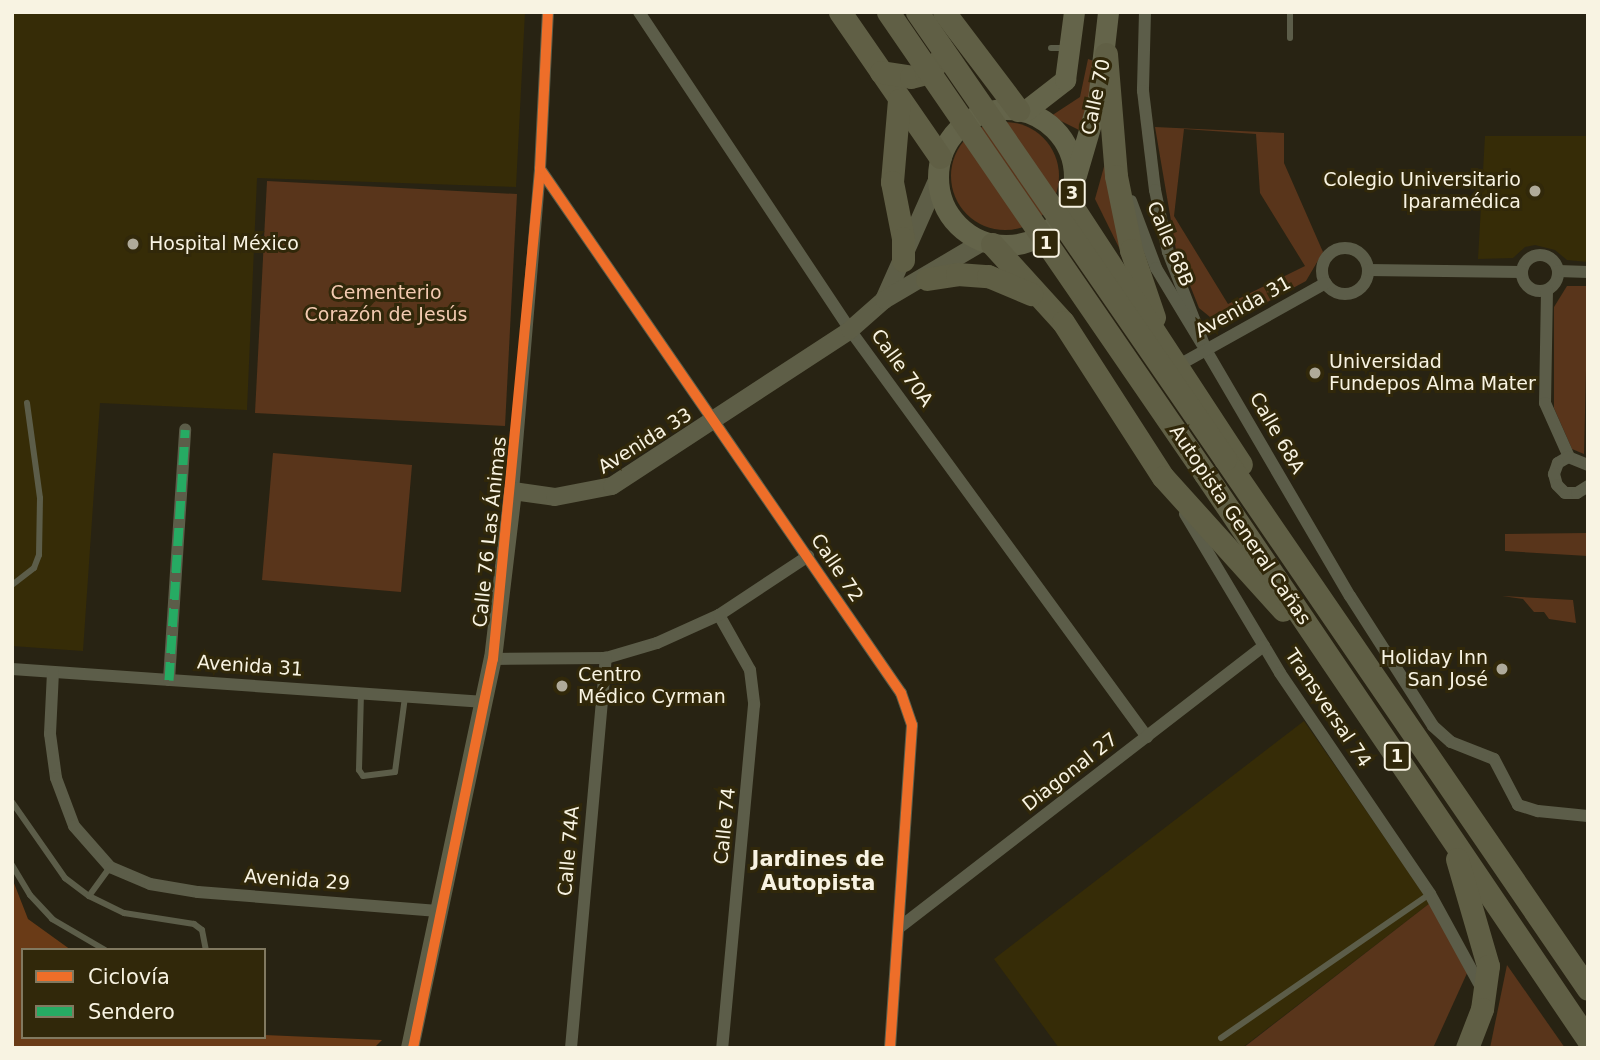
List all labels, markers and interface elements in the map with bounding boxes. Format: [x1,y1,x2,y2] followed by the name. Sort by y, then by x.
[1077,57,1115,137] street label: Calle 70
[1323,169,1521,213] place label: Colegio Universitario Iparamédica
[1058,178,1086,208] road number: 3
[1527,183,1543,199] marker: Colegio Universitario Iparamédica
[1142,198,1198,290] street label: Calle 68B
[1032,229,1060,258] road number: 1
[149,233,299,255] place label: Hospital México
[123,234,143,254] marker: Hospital México
[1191,271,1295,343] street label: Avenida 31
[305,282,467,326] park label: Cementerio Corazón de Jesús
[866,325,938,411] street label: Calle 70A
[1329,351,1536,395] place label: Universidad Fundepos Alma Mater
[1307,365,1323,381] marker: Universidad Fundepos Alma Mater
[1245,388,1309,478] street label: Calle 68A
[594,403,696,479] street label: Avenida 33
[1165,421,1315,629] street label: Autopista General Cañas
[469,435,511,629] street label: Calle 76 Las Ánimas
[806,530,868,606] street label: Calle 72
[1280,644,1376,772] street label: Transversal 74
[1381,647,1488,691] place label: Holiday Inn San José
[196,651,304,681] street label: Avenida 31
[1494,661,1510,677] marker: Holiday Inn San José
[578,664,726,708] place label: Centro Médico Cyrman
[552,676,572,696] marker: Centro Médico Cyrman
[1018,728,1122,816] street label: Diagonal 27
[1383,742,1411,770] road number: 1
[710,786,740,866] street label: Calle 74
[554,805,584,897] street label: Calle 74A
[752,846,884,896] district label: Jardines de Autopista
[243,865,351,895] street label: Avenida 29
[21,948,266,1039] legend
[88,965,170,989] text: Ciclovía
[88,1000,175,1024] text: Sendero

